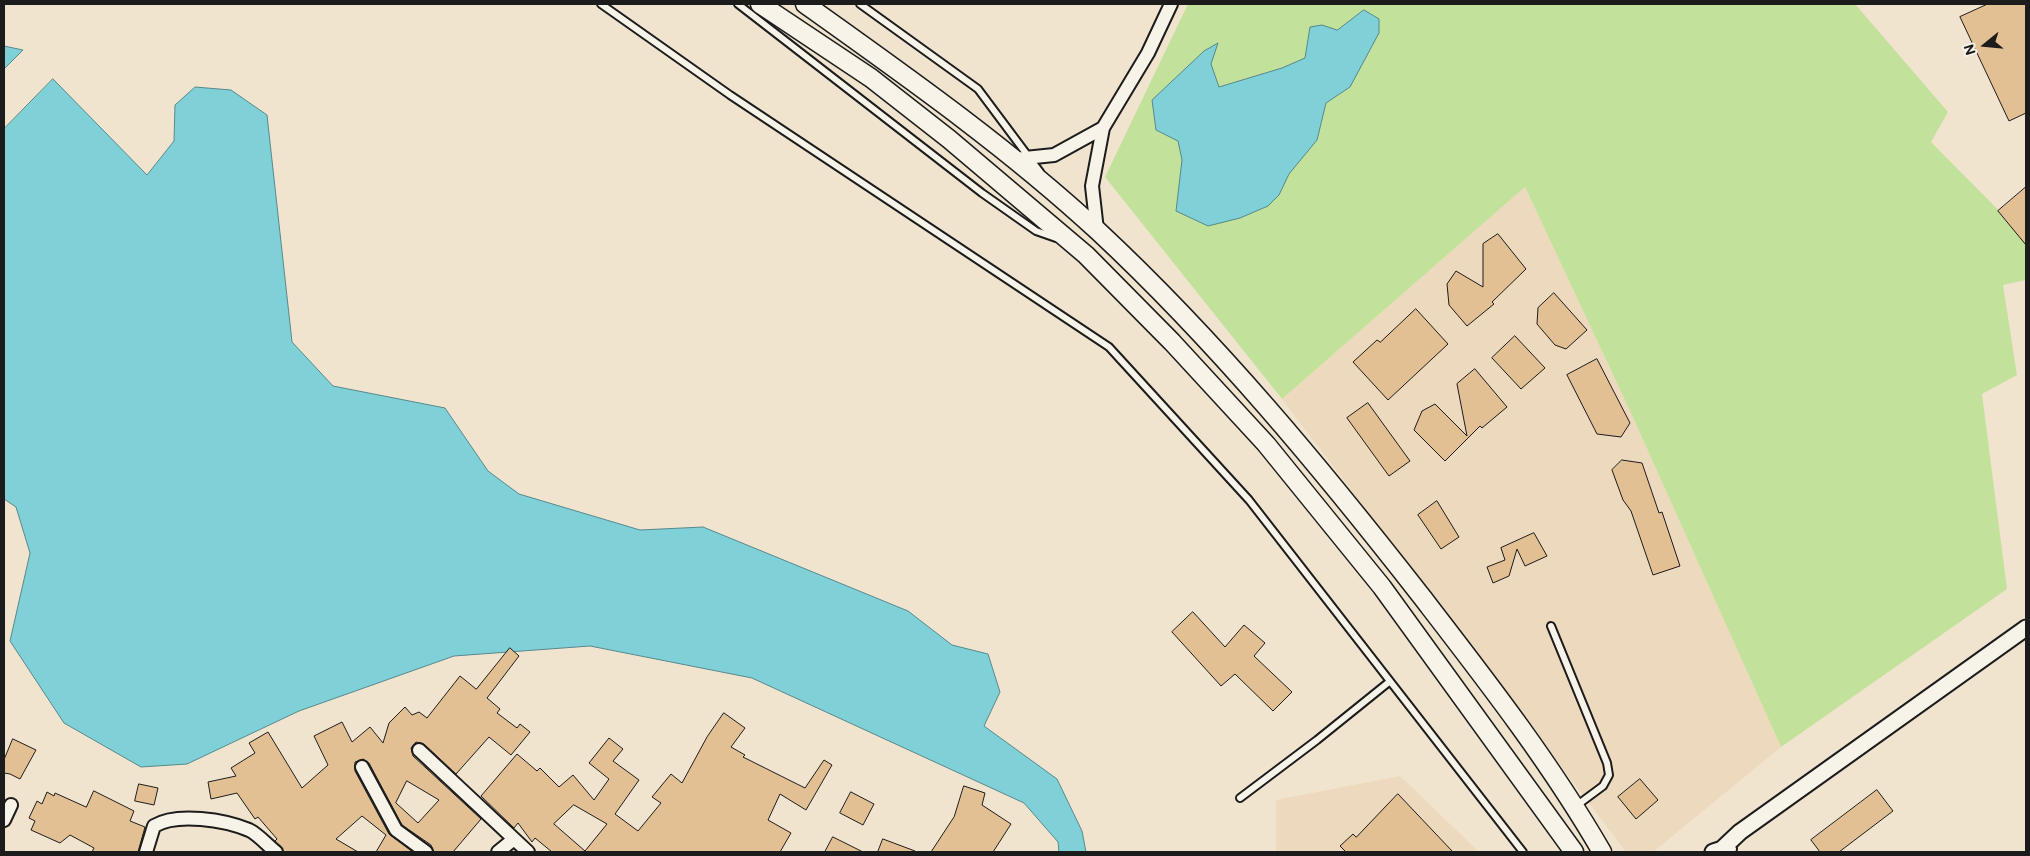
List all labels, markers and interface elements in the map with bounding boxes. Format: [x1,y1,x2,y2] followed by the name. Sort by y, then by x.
[1960,20,2010,70] north arrow
[1961,42,1980,57] text: N

